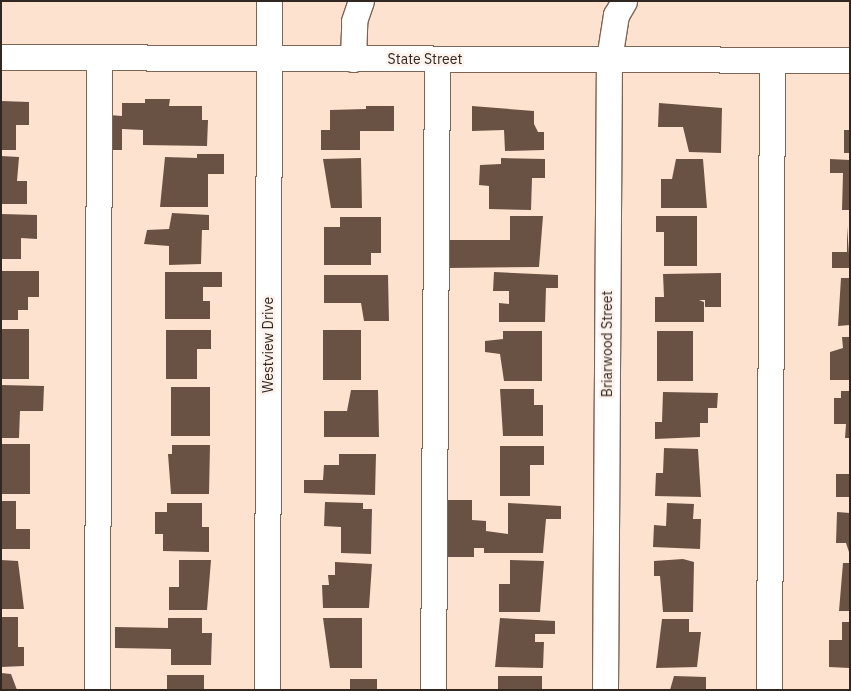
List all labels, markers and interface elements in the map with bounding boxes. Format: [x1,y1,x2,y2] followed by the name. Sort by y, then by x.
[388,51,462,67] street label: State Street
[599,291,615,397] street label: Briarwood Street
[260,297,276,393] street label: Westview Drive

